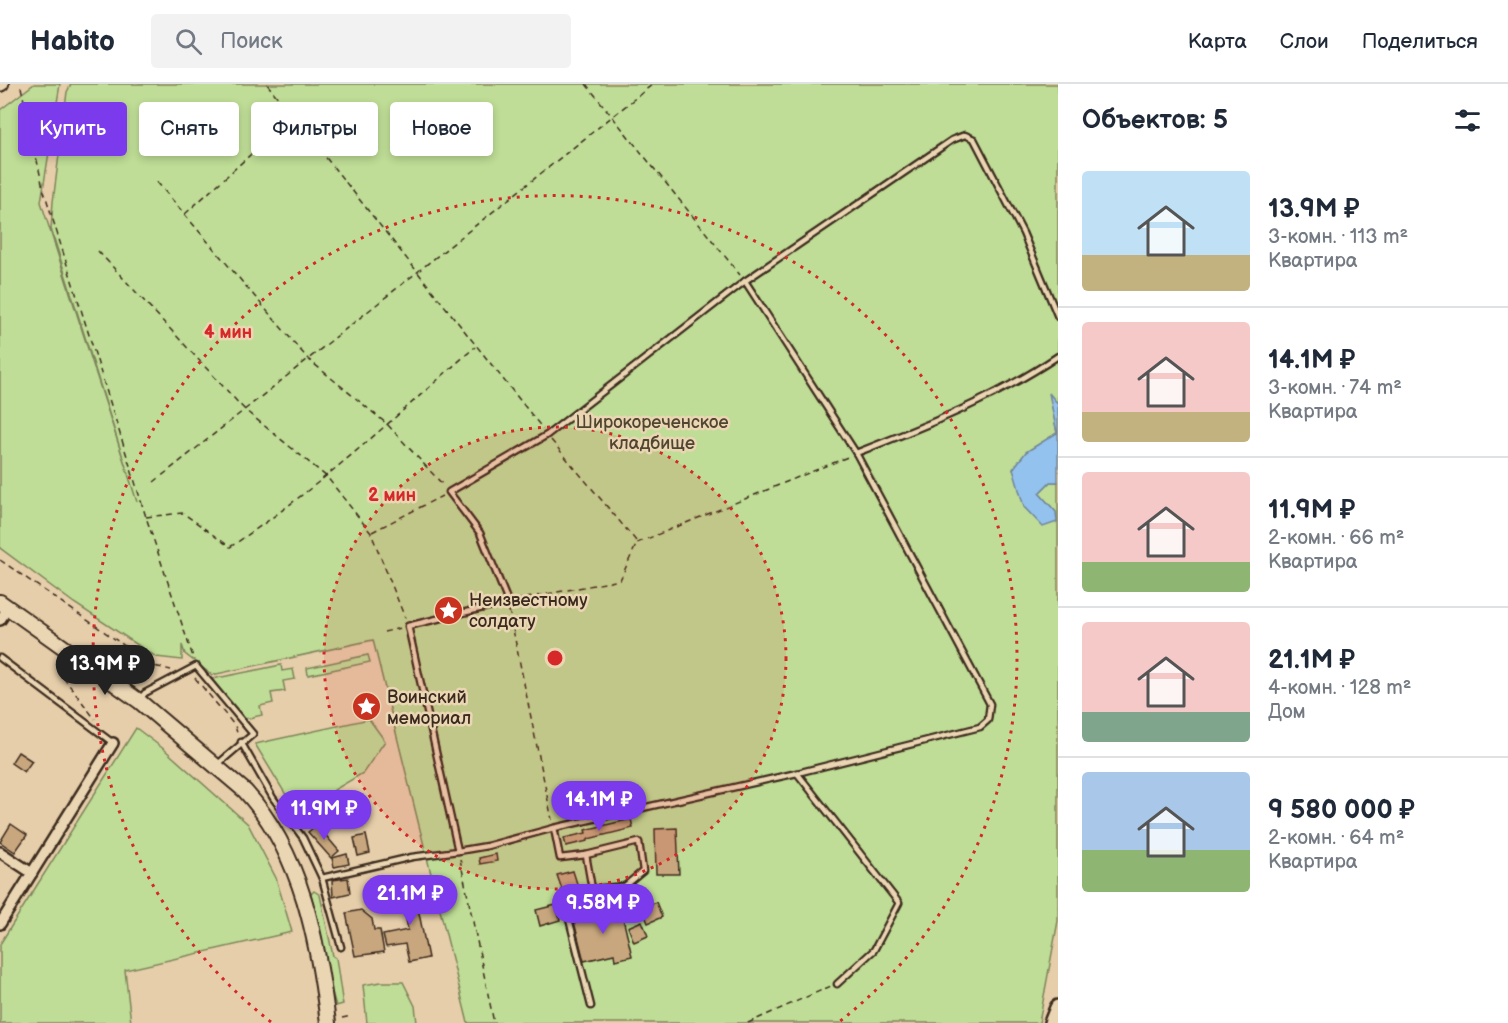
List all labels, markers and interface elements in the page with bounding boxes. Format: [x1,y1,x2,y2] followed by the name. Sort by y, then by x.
[151,14,571,68] search box
[30,25,115,58] text: Habito
[172,25,205,58] icon: search
[220,28,283,55] text: Поиск
[1188,29,1247,54] text: Карта
[1280,29,1329,54] text: Слои
[1362,29,1478,54] text: Поделиться
[18,102,127,156] chip: Купить
[139,102,239,156] chip: Снять
[251,102,378,156] chip: Фильтры
[390,102,493,156] chip: Новое
[1451,104,1484,137] icon: filters
[1082,105,1228,136] text: Объектов: 5
[1268,194,1360,225] text: 13.9M ₽
[1130,195,1202,267] icon: home
[1268,225,1408,249] text: 3-комн. · 113 m²
[1268,249,1358,273] text: Квартира
[204,322,252,343] text: 4 мин
[1268,345,1356,376] text: 14.1M ₽
[1130,346,1202,418] icon: home
[1268,376,1402,400] text: 3-комн. · 74 m²
[1268,400,1358,424] text: Квартира
[576,412,728,454] park label: Широкореченское кладбище
[368,485,416,506] text: 2 мин
[1268,495,1355,526] text: 11.9M ₽
[1130,496,1202,568] icon: home
[1268,526,1404,550] text: 2-комн. · 66 m²
[1268,550,1358,574] text: Квартира
[469,590,588,632] place label: Неизвестному солдату
[432,594,464,626] place icon: Неизвестному солдату
[50,645,160,696] pin: 13.9M ₽
[1268,645,1355,676] text: 21.1M ₽
[1130,646,1202,718] icon: home
[545,648,565,668] centre of rings
[70,652,140,676] text: 13.9M ₽
[1268,676,1411,700] text: 4-комн. · 128 m²
[387,687,471,729] place label: Воинский мемориал
[350,691,382,723] place icon: Воинский мемориал
[1268,700,1306,724] text: Дом
[544,781,654,832] pin: 14.1M ₽
[565,788,633,812] text: 14.1M ₽
[269,790,379,841] pin: 11.9M ₽
[1268,795,1415,826] text: 9 580 000 ₽
[1130,796,1202,868] icon: home
[290,797,358,821] text: 11.9M ₽
[1268,826,1404,850] text: 2-комн. · 64 m²
[1268,850,1358,874] text: Квартира
[355,875,465,926] pin: 21.1M ₽
[376,882,444,906] text: 21.1M ₽
[548,884,658,935] pin: 9.58M ₽
[566,891,640,915] text: 9.58M ₽

